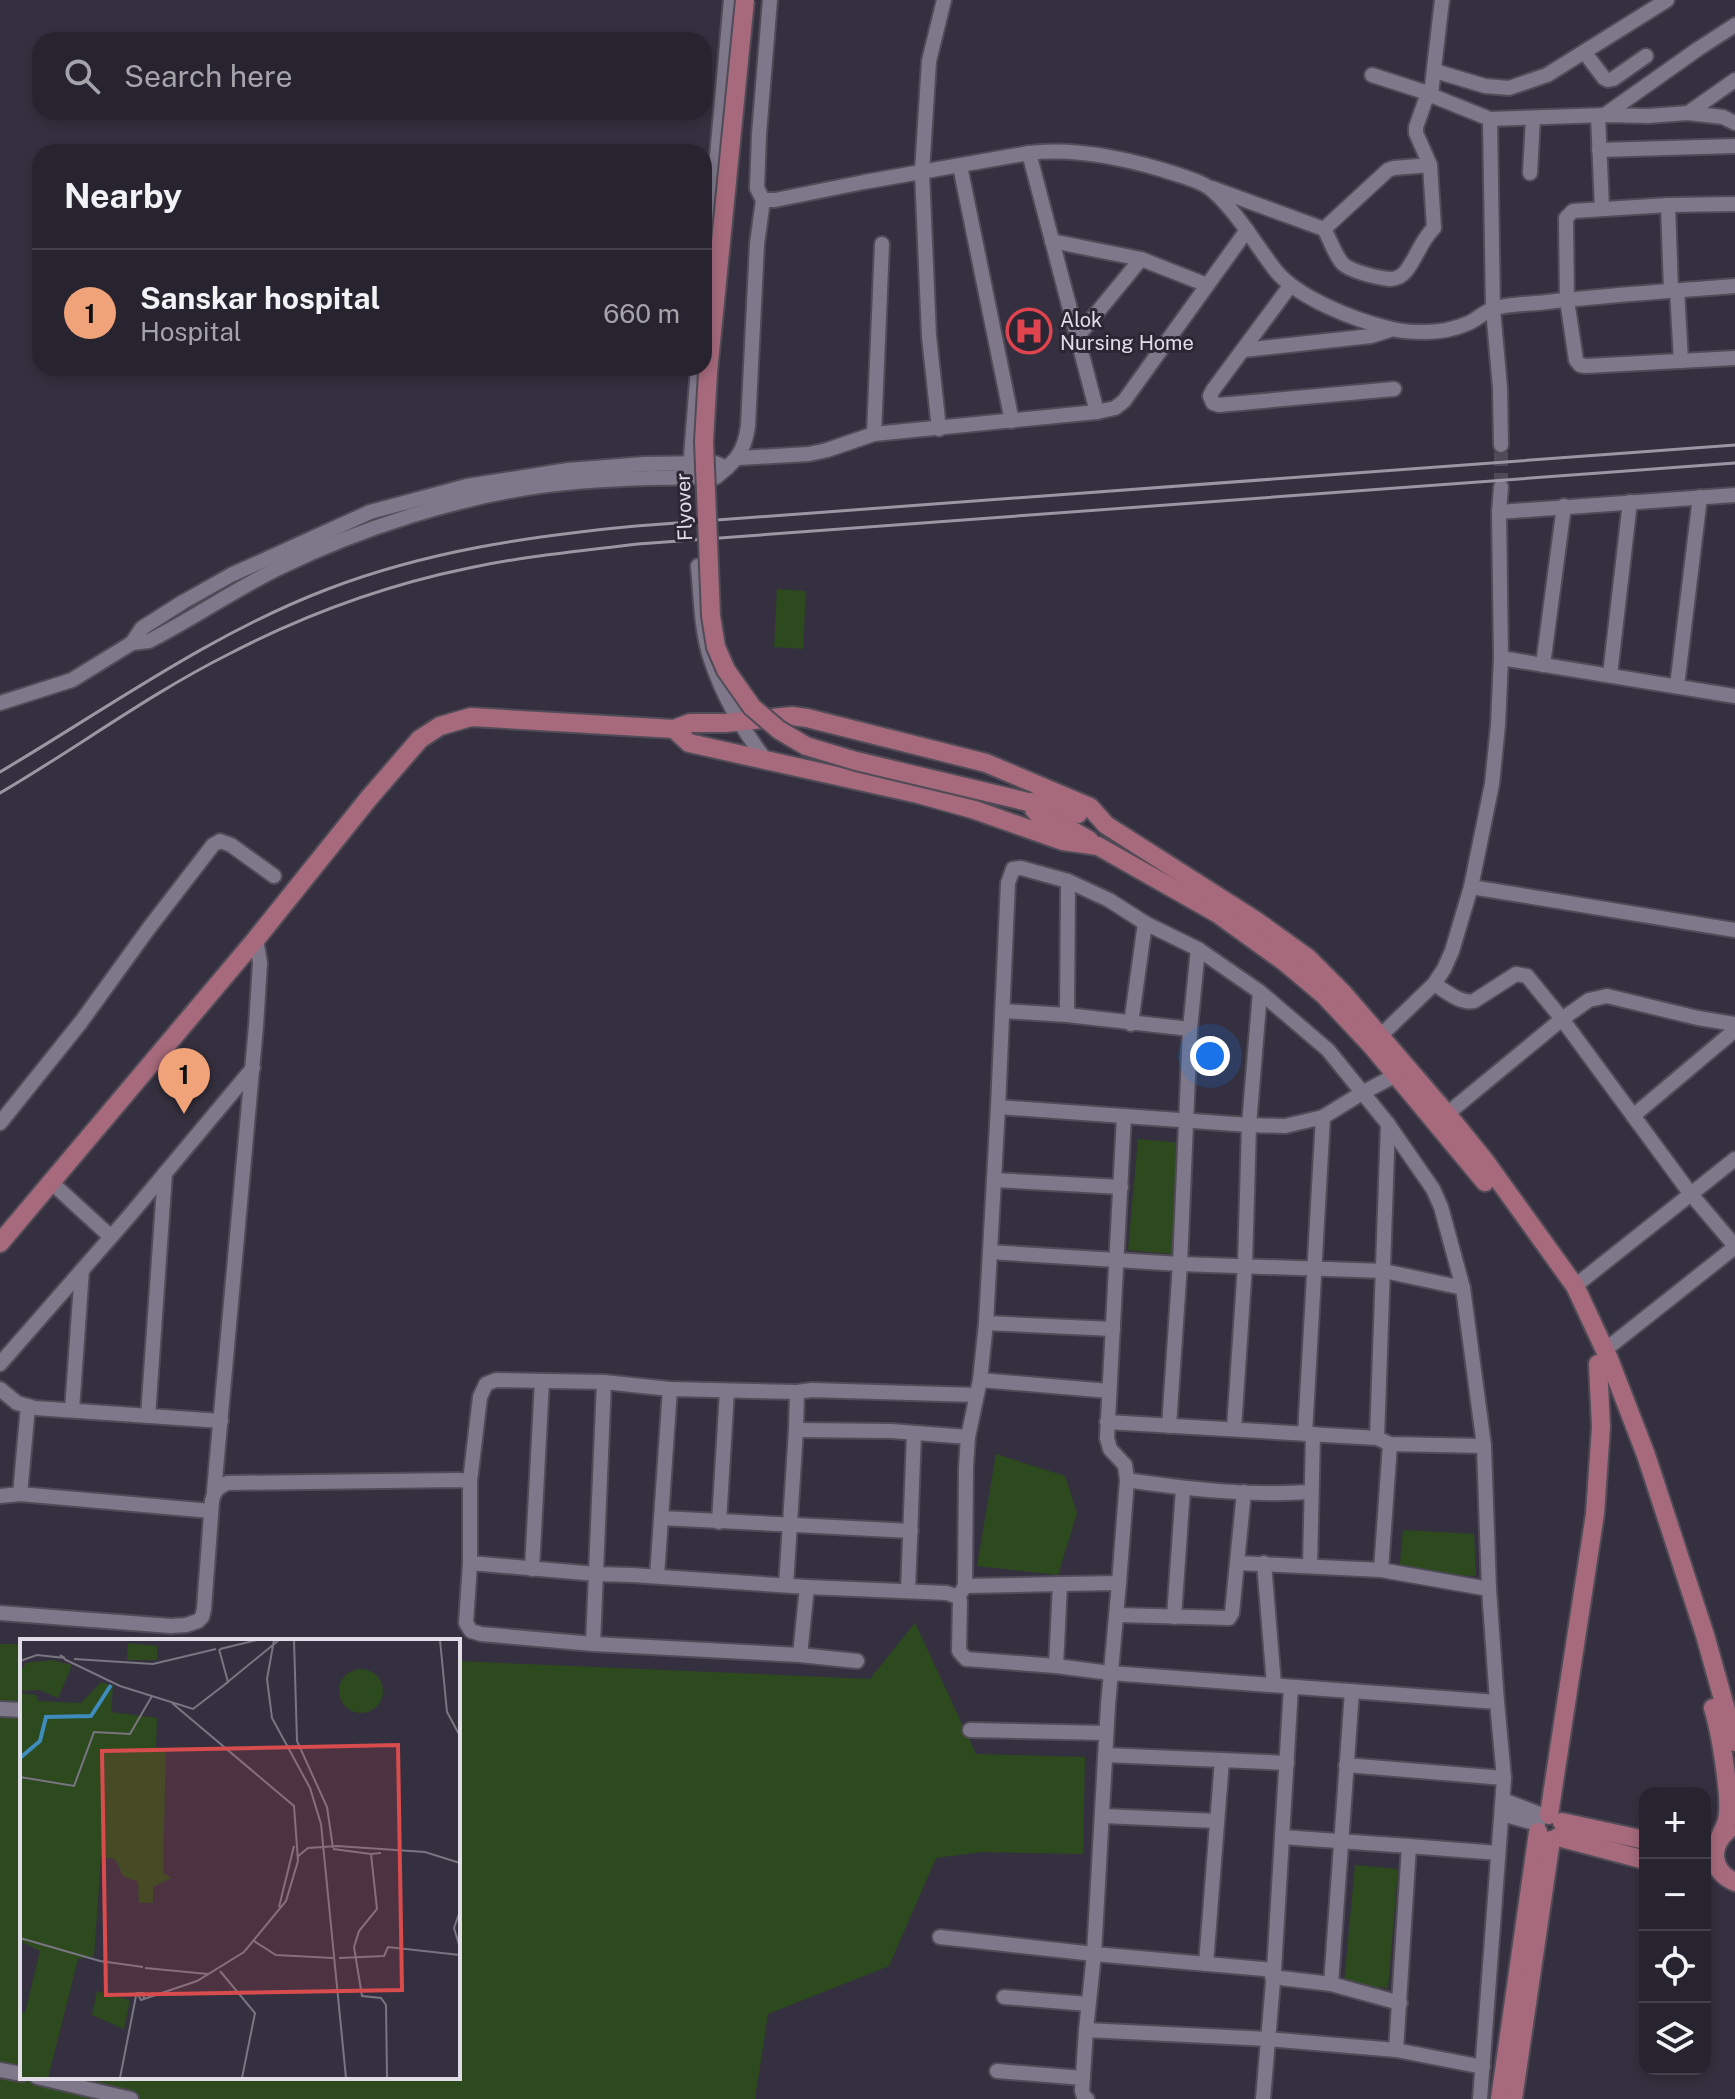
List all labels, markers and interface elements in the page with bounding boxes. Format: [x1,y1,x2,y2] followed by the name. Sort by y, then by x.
[32,32,712,120] search box
[60,54,104,98] icon: search
[124,58,292,94] text: Search here
[64,176,182,216] text: Nearby
[140,280,380,316] text: Sanskar hospital
[84,298,96,329] text: 1
[603,298,680,329] text: 660 m
[1005,307,1053,355] hospital icon: Alok Nursing Home
[1060,308,1194,355] place label: Alok Nursing Home
[140,316,242,347] text: Hospital
[671,472,697,541] street label: Flyover
[1190,1036,1230,1076] your location
[158,1048,210,1114] pin: 1
[20,1639,460,2079] inset map
[1639,1787,1711,2075] map controls
[1639,1787,1711,1859] button: +
[1639,1859,1711,1931] button: −
[1639,1931,1711,2003] button: locate
[1639,2003,1711,2075] button: layers

